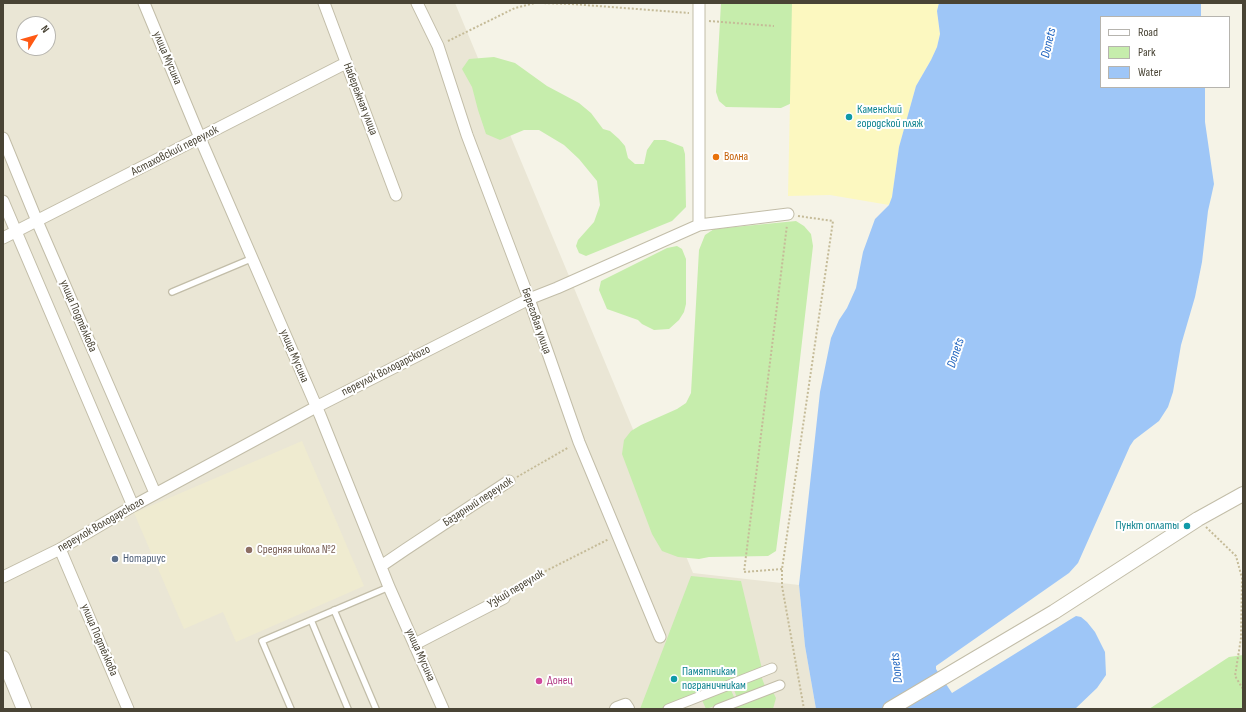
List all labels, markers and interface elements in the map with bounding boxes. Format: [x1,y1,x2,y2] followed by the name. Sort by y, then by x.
[16,16,56,56] north arrow
[1100,16,1230,88] legend
[38,23,52,35] text: N
[1138,25,1158,40] text: Road
[1038,26,1060,60] water label: Donets
[149,29,185,87] street label: улица Мусина
[1138,45,1156,60] text: Park
[340,61,380,137] street label: Набережная улица
[1138,65,1162,80] text: Water
[857,103,923,131] place label: Каменский городской пляж
[844,112,854,122] marker: Каменский городской пляж
[129,123,221,179] street label: Астаховский переулок
[724,150,748,164] place label: Волна
[711,152,721,162] marker: Волна
[56,278,100,354] street label: улица Подтёлкова
[518,286,554,356] street label: Береговая улица
[276,327,312,385] street label: улица Мусина
[944,336,968,370] water label: Donets
[339,342,433,400] street label: переулок Володарского
[440,474,516,530] street label: Базарный переулок
[55,494,147,556] street label: переулок Володарского
[1115,519,1179,533] place label: Пункт оплаты
[1182,521,1192,531] marker: Пункт оплаты
[257,543,336,557] place label: Средняя школа №2
[244,545,254,555] marker: Средняя школа №2
[123,552,166,566] place label: Нотариус
[110,554,120,564] marker: Нотариус
[485,566,547,612] street label: Узкий переулок
[77,602,121,678] street label: улица Подтёлкова
[402,626,438,684] street label: улица Мусина
[887,652,907,684] water label: Donets
[682,665,746,693] place label: Памятникам пограничникам
[547,674,573,688] place label: Донец
[669,674,679,684] marker: Памятникам пограничникам
[534,676,544,686] marker: Донец

